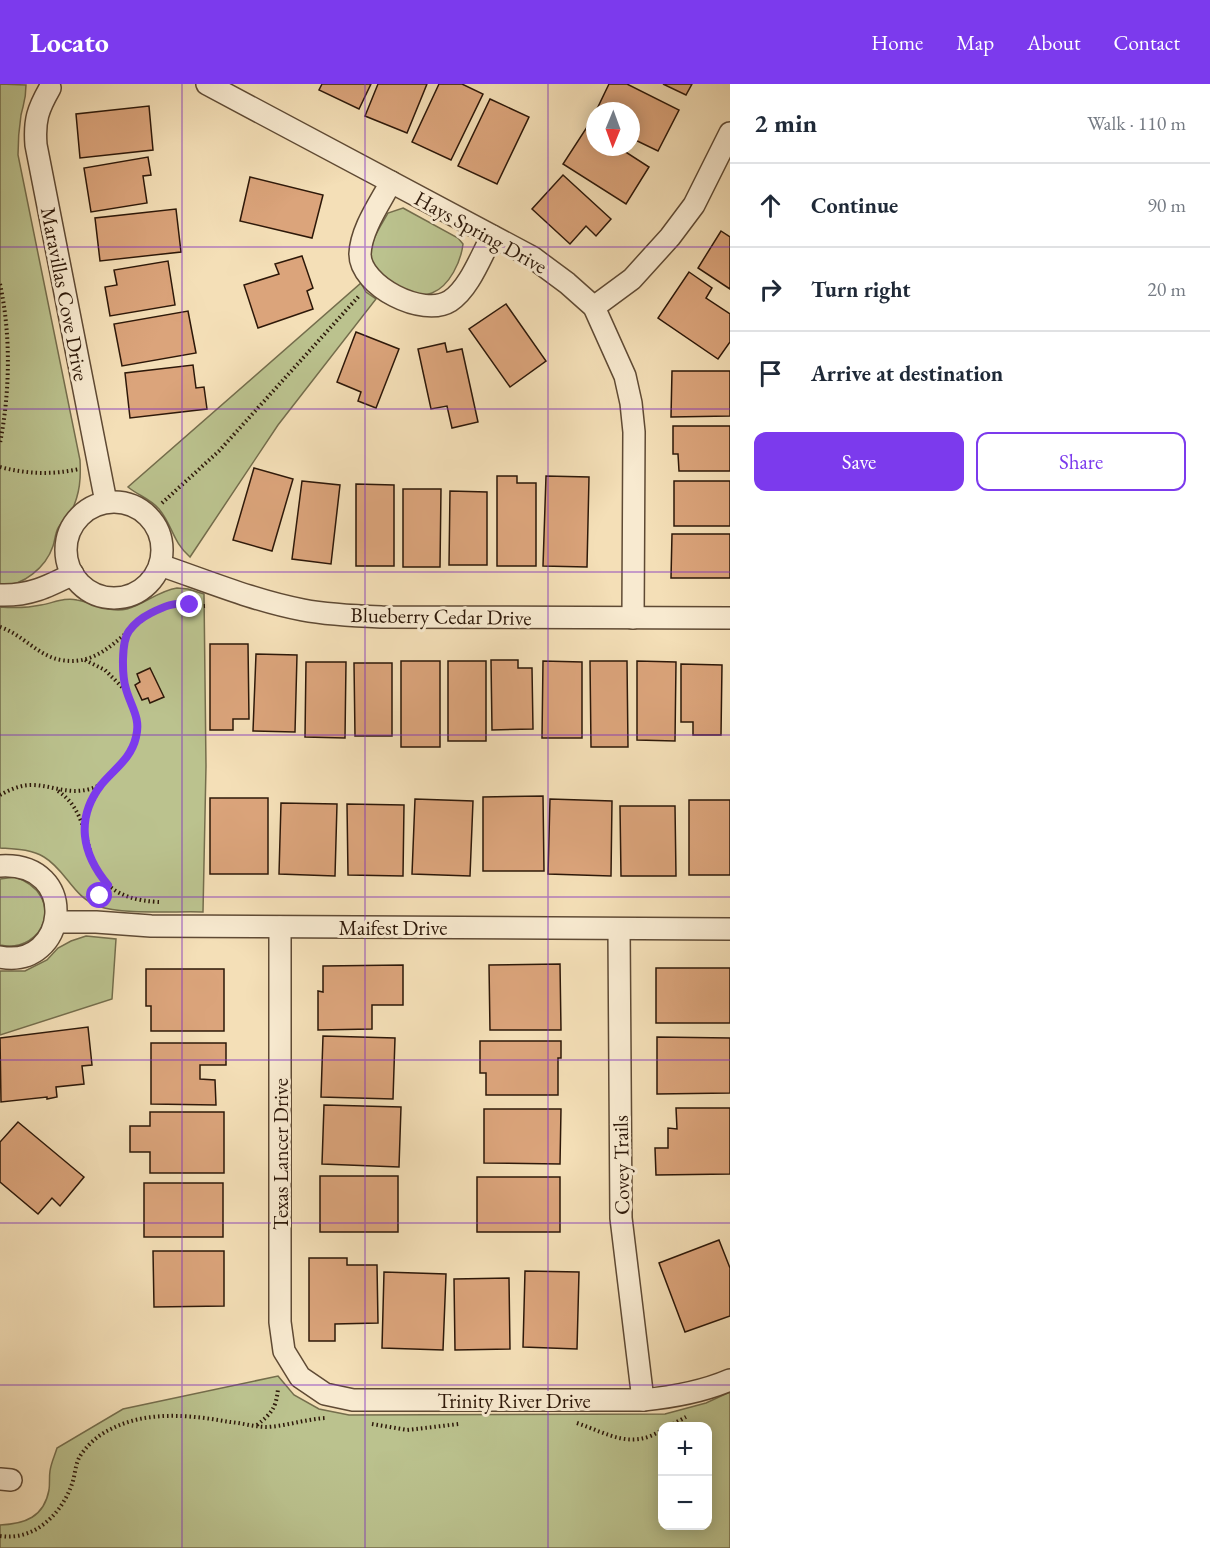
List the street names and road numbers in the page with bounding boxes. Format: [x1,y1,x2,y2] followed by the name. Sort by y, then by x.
[410,184,552,280] street label: Hays Spring Drive
[35,205,95,383] street label: Maravillas Cove Drive
[350,601,532,631] street label: Blueberry Cedar Drive
[339,914,447,941] street label: Maifest Drive
[267,1078,294,1230] street label: Texas Lancer Drive
[607,1115,635,1215] street label: Covey Trails
[437,1387,591,1414] street label: Trinity River Drive

